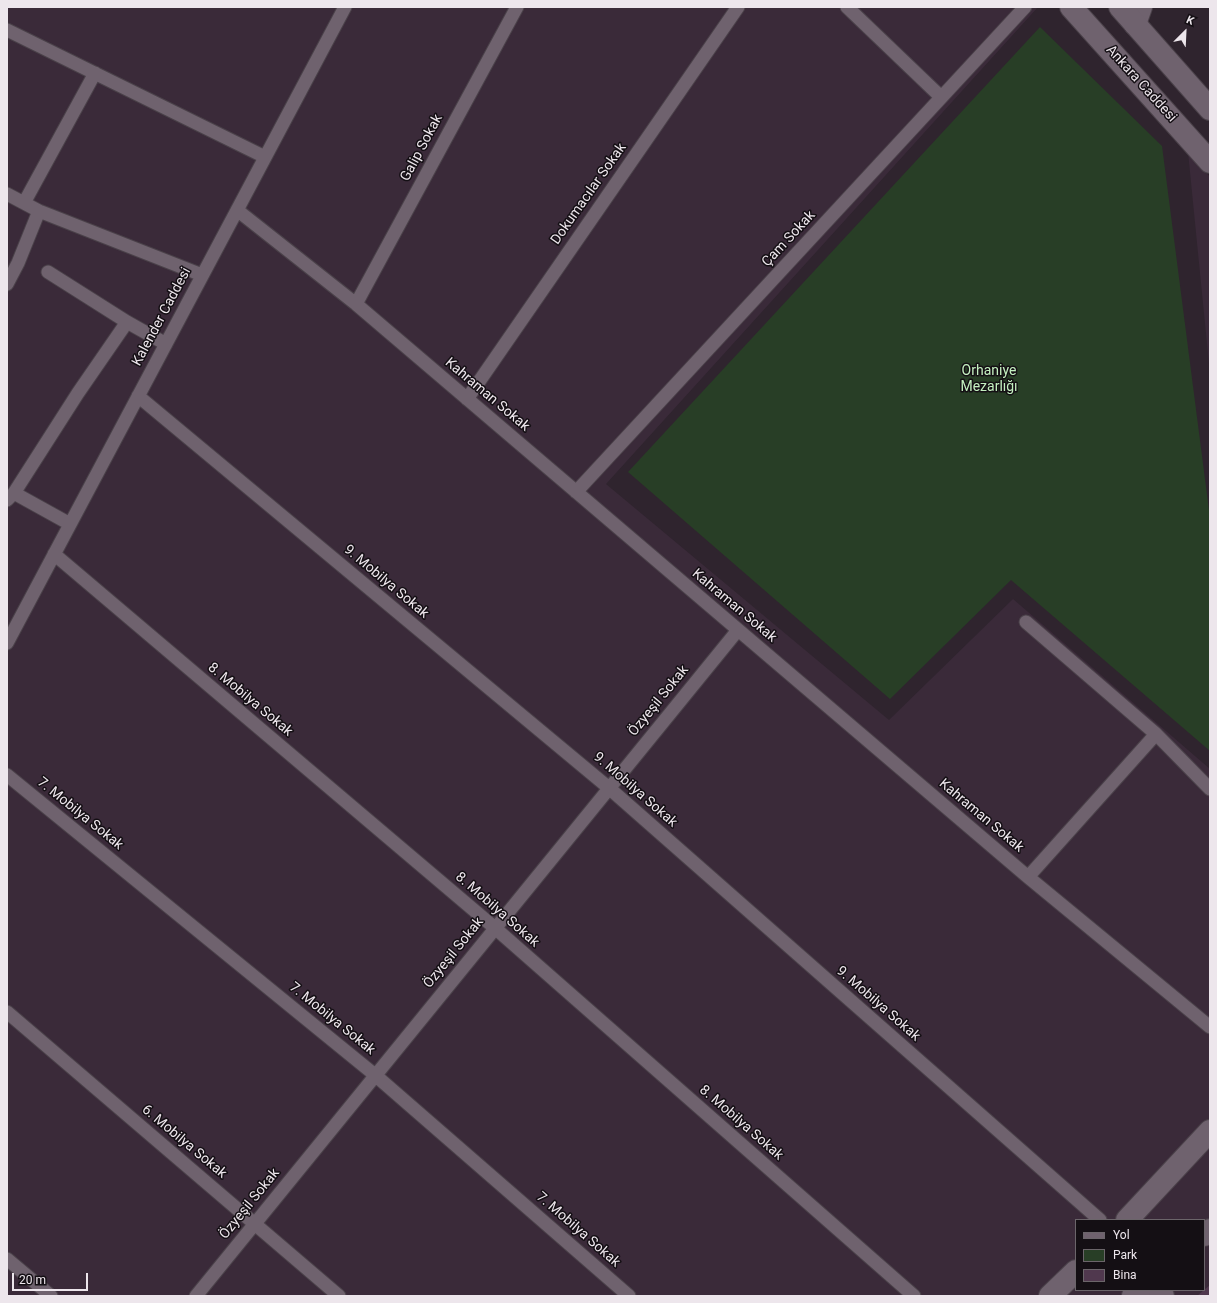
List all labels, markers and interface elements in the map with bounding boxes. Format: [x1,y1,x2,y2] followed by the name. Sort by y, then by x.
[1165,12,1205,52] north arrow
[1184,13,1196,28] text: K
[1102,42,1180,126] street label: Ankara Caddesi
[397,112,447,184] street label: Galip Sokak
[548,140,630,248] street label: Dokumacılar Sokak
[759,207,819,271] street label: Çam Sokak
[129,265,195,369] street label: Kalender Caddesi
[441,355,533,435] street label: Kahraman Sokak
[960,363,1018,396] park label: Orhaniye Mezarlığı
[340,542,432,622] street label: 9. Mobilya Sokak
[688,566,780,646] street label: Kahraman Sokak
[204,660,296,740] street label: 8. Mobilya Sokak
[625,662,693,740] street label: Özyeşil Sokak
[590,749,680,831] street label: 9. Mobilya Sokak
[34,774,126,854] street label: 7. Mobilya Sokak
[935,776,1027,856] street label: Kahraman Sokak
[452,869,542,951] street label: 8. Mobilya Sokak
[420,914,488,992] street label: Özyeşil Sokak
[833,963,923,1045] street label: 9. Mobilya Sokak
[286,979,378,1059] street label: 7. Mobilya Sokak
[696,1082,786,1164] street label: 8. Mobilya Sokak
[138,1102,230,1182] street label: 6. Mobilya Sokak
[216,1165,284,1243] street label: Özyeşil Sokak
[533,1189,623,1271] street label: 7. Mobilya Sokak
[1075,1219,1205,1291] legend
[1113,1228,1130,1242] text: Yol
[1113,1248,1137,1262] text: Park
[14,1265,90,1291] scale bar
[1113,1268,1137,1282] text: Bina
[19,1273,46,1287] text: 20 m

